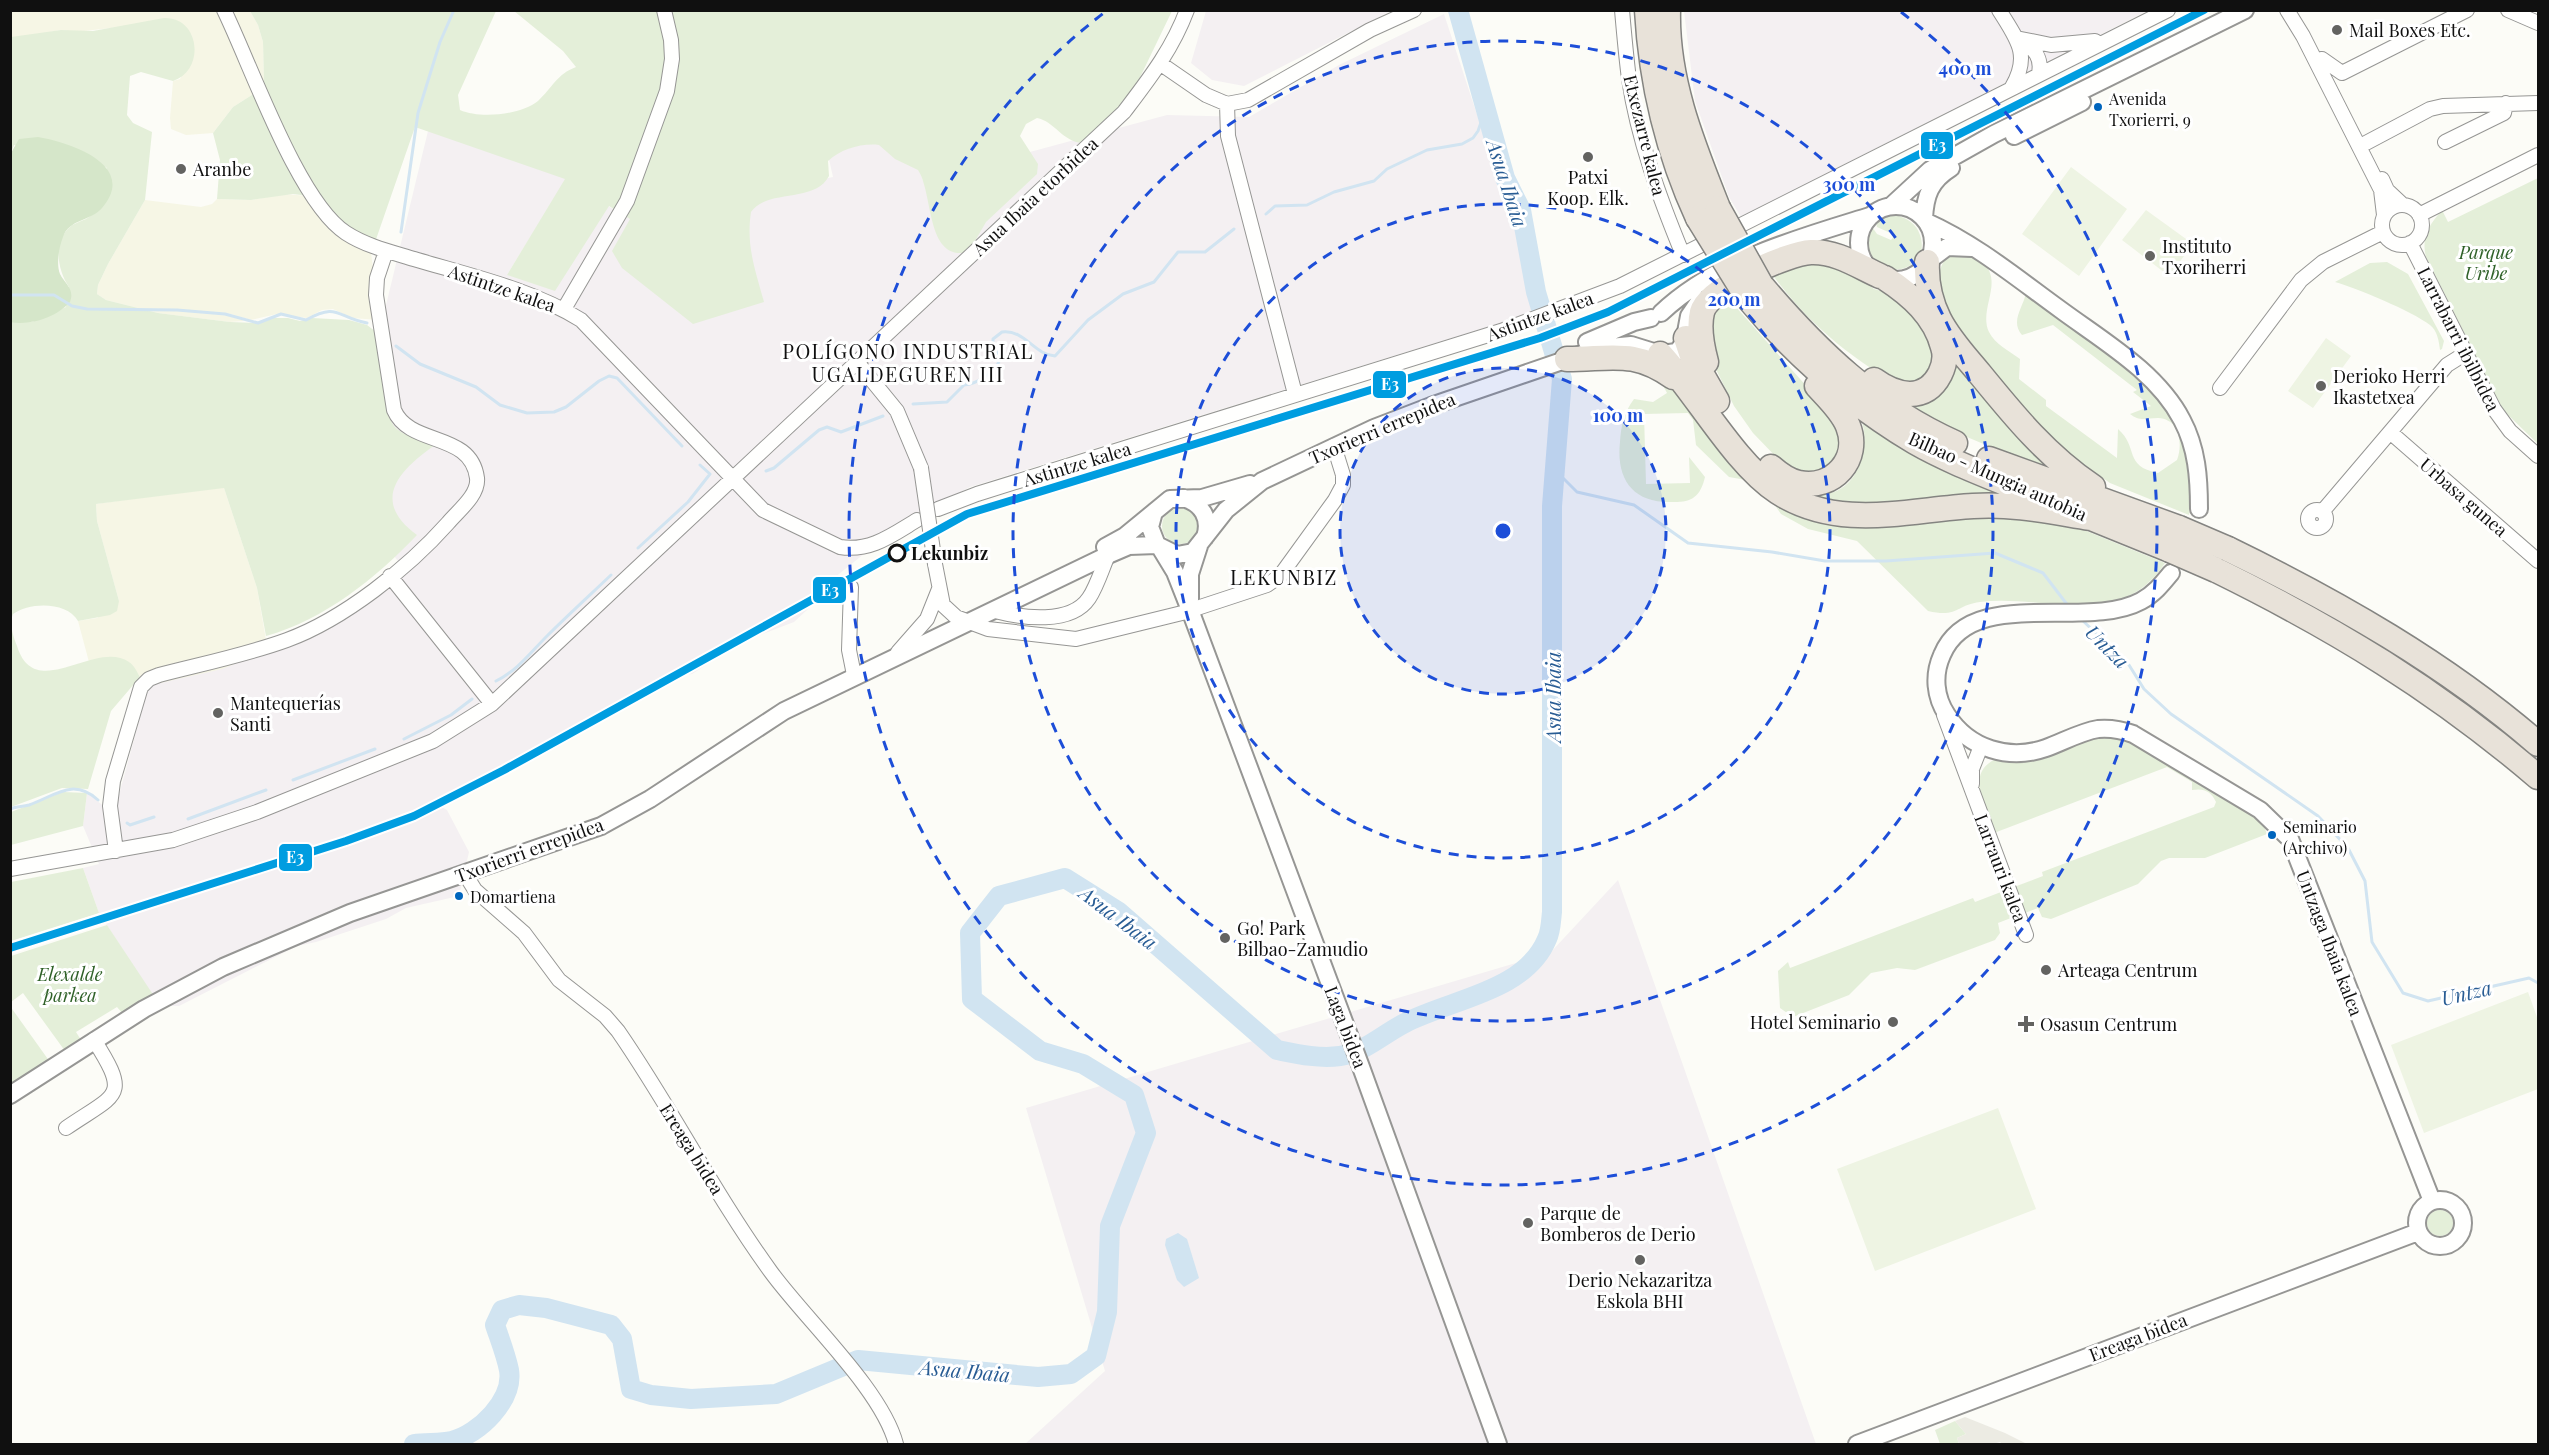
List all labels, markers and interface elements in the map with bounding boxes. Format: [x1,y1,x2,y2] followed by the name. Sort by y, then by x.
[2349,18,2471,42] place label: Mail Boxes Etc.
[2330,23,2344,37] marker: Mail Boxes Etc.
[1938,56,1992,80] text: 400 m
[1618,72,1672,198] street label: Etxezarre kalea
[2108,88,2191,130] place label: Avenida Txorierri, 9
[2092,101,2104,113] marker: Avenida Txorierri, 9
[966,131,1103,261] street label: Asua Ibaia etorbidea
[1920,131,1954,160] line badge: E3
[1481,134,1535,230] water label: Asua Ibaia
[1928,134,1946,155] text: E3
[1581,150,1595,164] marker: Patxi Koop. Elk.
[192,157,251,181] place label: Aranbe
[174,162,188,176] marker: Aranbe
[1547,165,1629,210] place label: Patxi Koop. Elk.
[1823,172,1876,196] text: 300 m
[2162,234,2246,279] place label: Instituto Txoriherri
[2458,240,2513,285] park label: Parque Uribe
[2143,249,2157,263] marker: Instituto Txoriherri
[444,258,559,318] street label: Astintze kalea
[2412,263,2506,415] street label: Larrabarri ibilbidea
[1483,286,1597,347] street label: Astintze kalea
[1707,287,1761,311] text: 200 m
[782,337,1034,387] district label: POLÍGONO INDUSTRIAL UGALDEGUREN III
[2333,364,2446,409] place label: Derioko Herri Ikastetxea
[1372,370,1407,399] line badge: E3
[1381,373,1399,394] text: E3
[2314,379,2328,393] marker: Derioko Herri Ikastetxea
[1305,386,1459,470] street label: Txorierri errepidea
[1593,403,1644,427] text: 100 m
[1905,426,2091,526] street label: Bilbao - Mungia autobia
[1019,436,1134,492] street label: Astintze kalea
[2415,452,2513,542] street label: Urbasa gunea
[1493,521,1513,541] centre of rings
[911,541,988,565] place label: Lekunbiz
[888,544,906,562] marker: Lekunbiz
[1230,563,1338,590] district label: LEKUNBIZ
[812,576,847,604] line badge: E3
[821,579,839,600] text: E3
[2080,618,2136,674] water label: Untza
[1539,652,1566,744] water label: Asua Ibaia
[230,691,341,736] place label: Mantequerías Santi
[211,706,225,720] marker: Mantequerías Santi
[1969,811,2033,926] street label: Larrauri kalea
[451,812,607,888] street label: Txorierri errepidea
[2283,816,2357,858] place label: Seminario (Archivo)
[2266,829,2278,841] marker: Seminario (Archivo)
[278,843,313,872] line badge: E3
[286,846,304,867] text: E3
[2291,867,2369,1019] street label: Untzaga Ibaia kalea
[1073,878,1163,955] water label: Asua Ibaia
[470,886,556,907] place label: Domartiena
[453,890,465,902] marker: Domartiena
[1237,916,1368,961] place label: Go! Park Bilbao-Zamudio
[1218,931,1232,945] marker: Go! Park Bilbao-Zamudio
[2057,958,2197,982] place label: Arteaga Centrum
[36,962,103,1007] park label: Elexalde parkea
[2039,963,2053,977] marker: Arteaga Centrum
[2438,973,2494,1011] water label: Untza
[1319,983,1373,1071] street label: Laga bidea
[1750,1010,1881,1034] place label: Hotel Seminario
[2040,1012,2177,1036] place label: Osasun Centrum
[1886,1015,1900,1029] marker: Hotel Seminario
[2017,1015,2035,1033] marker: Osasun Centrum
[654,1099,730,1199] street label: Ereaga bidea
[1540,1201,1696,1246] place label: Parque de Bomberos de Derio
[1521,1216,1535,1230] marker: Parque de Bomberos de Derio
[1633,1253,1647,1267] marker: Derio Nekazaritza Eskola BHI
[1568,1268,1712,1313] place label: Derio Nekazaritza Eskola BHI
[2086,1307,2190,1367] street label: Ereaga bidea
[917,1352,1011,1387] water label: Asua Ibaia

